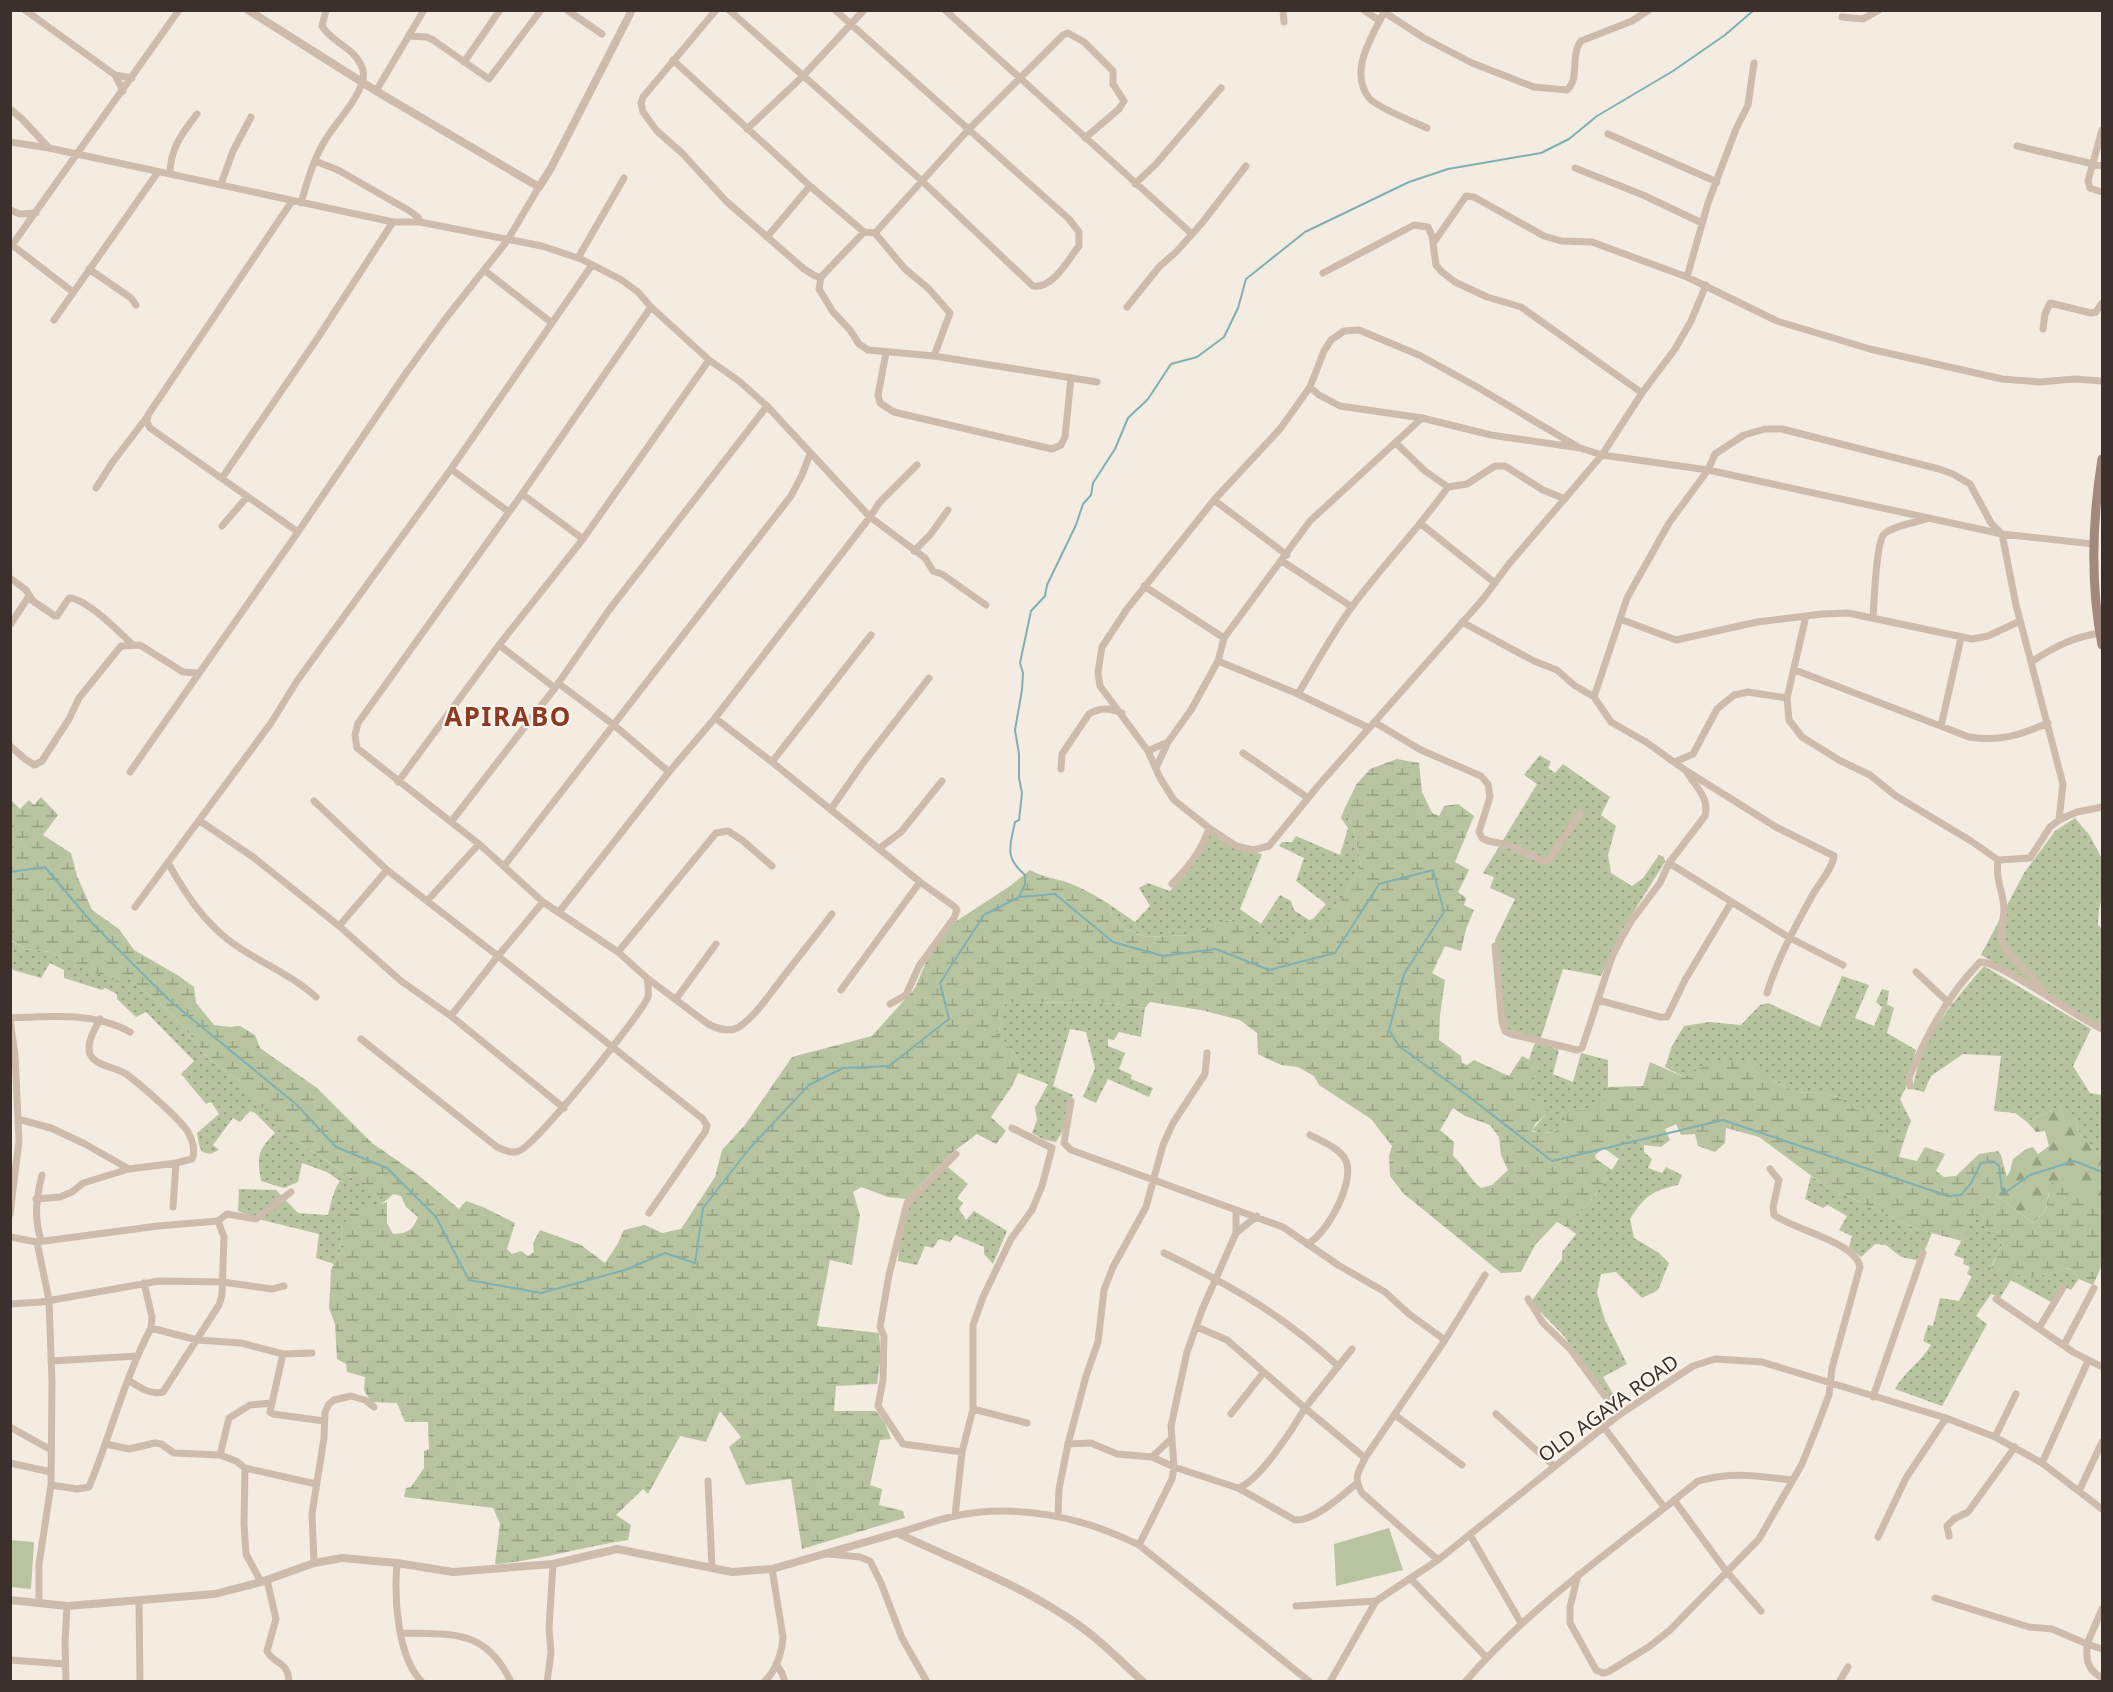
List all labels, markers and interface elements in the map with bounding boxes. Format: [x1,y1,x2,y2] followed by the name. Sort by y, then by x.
[444,698,572,734] district label: APIRABO
[1532,1348,1684,1468] street label: OLD AGAYA ROAD

